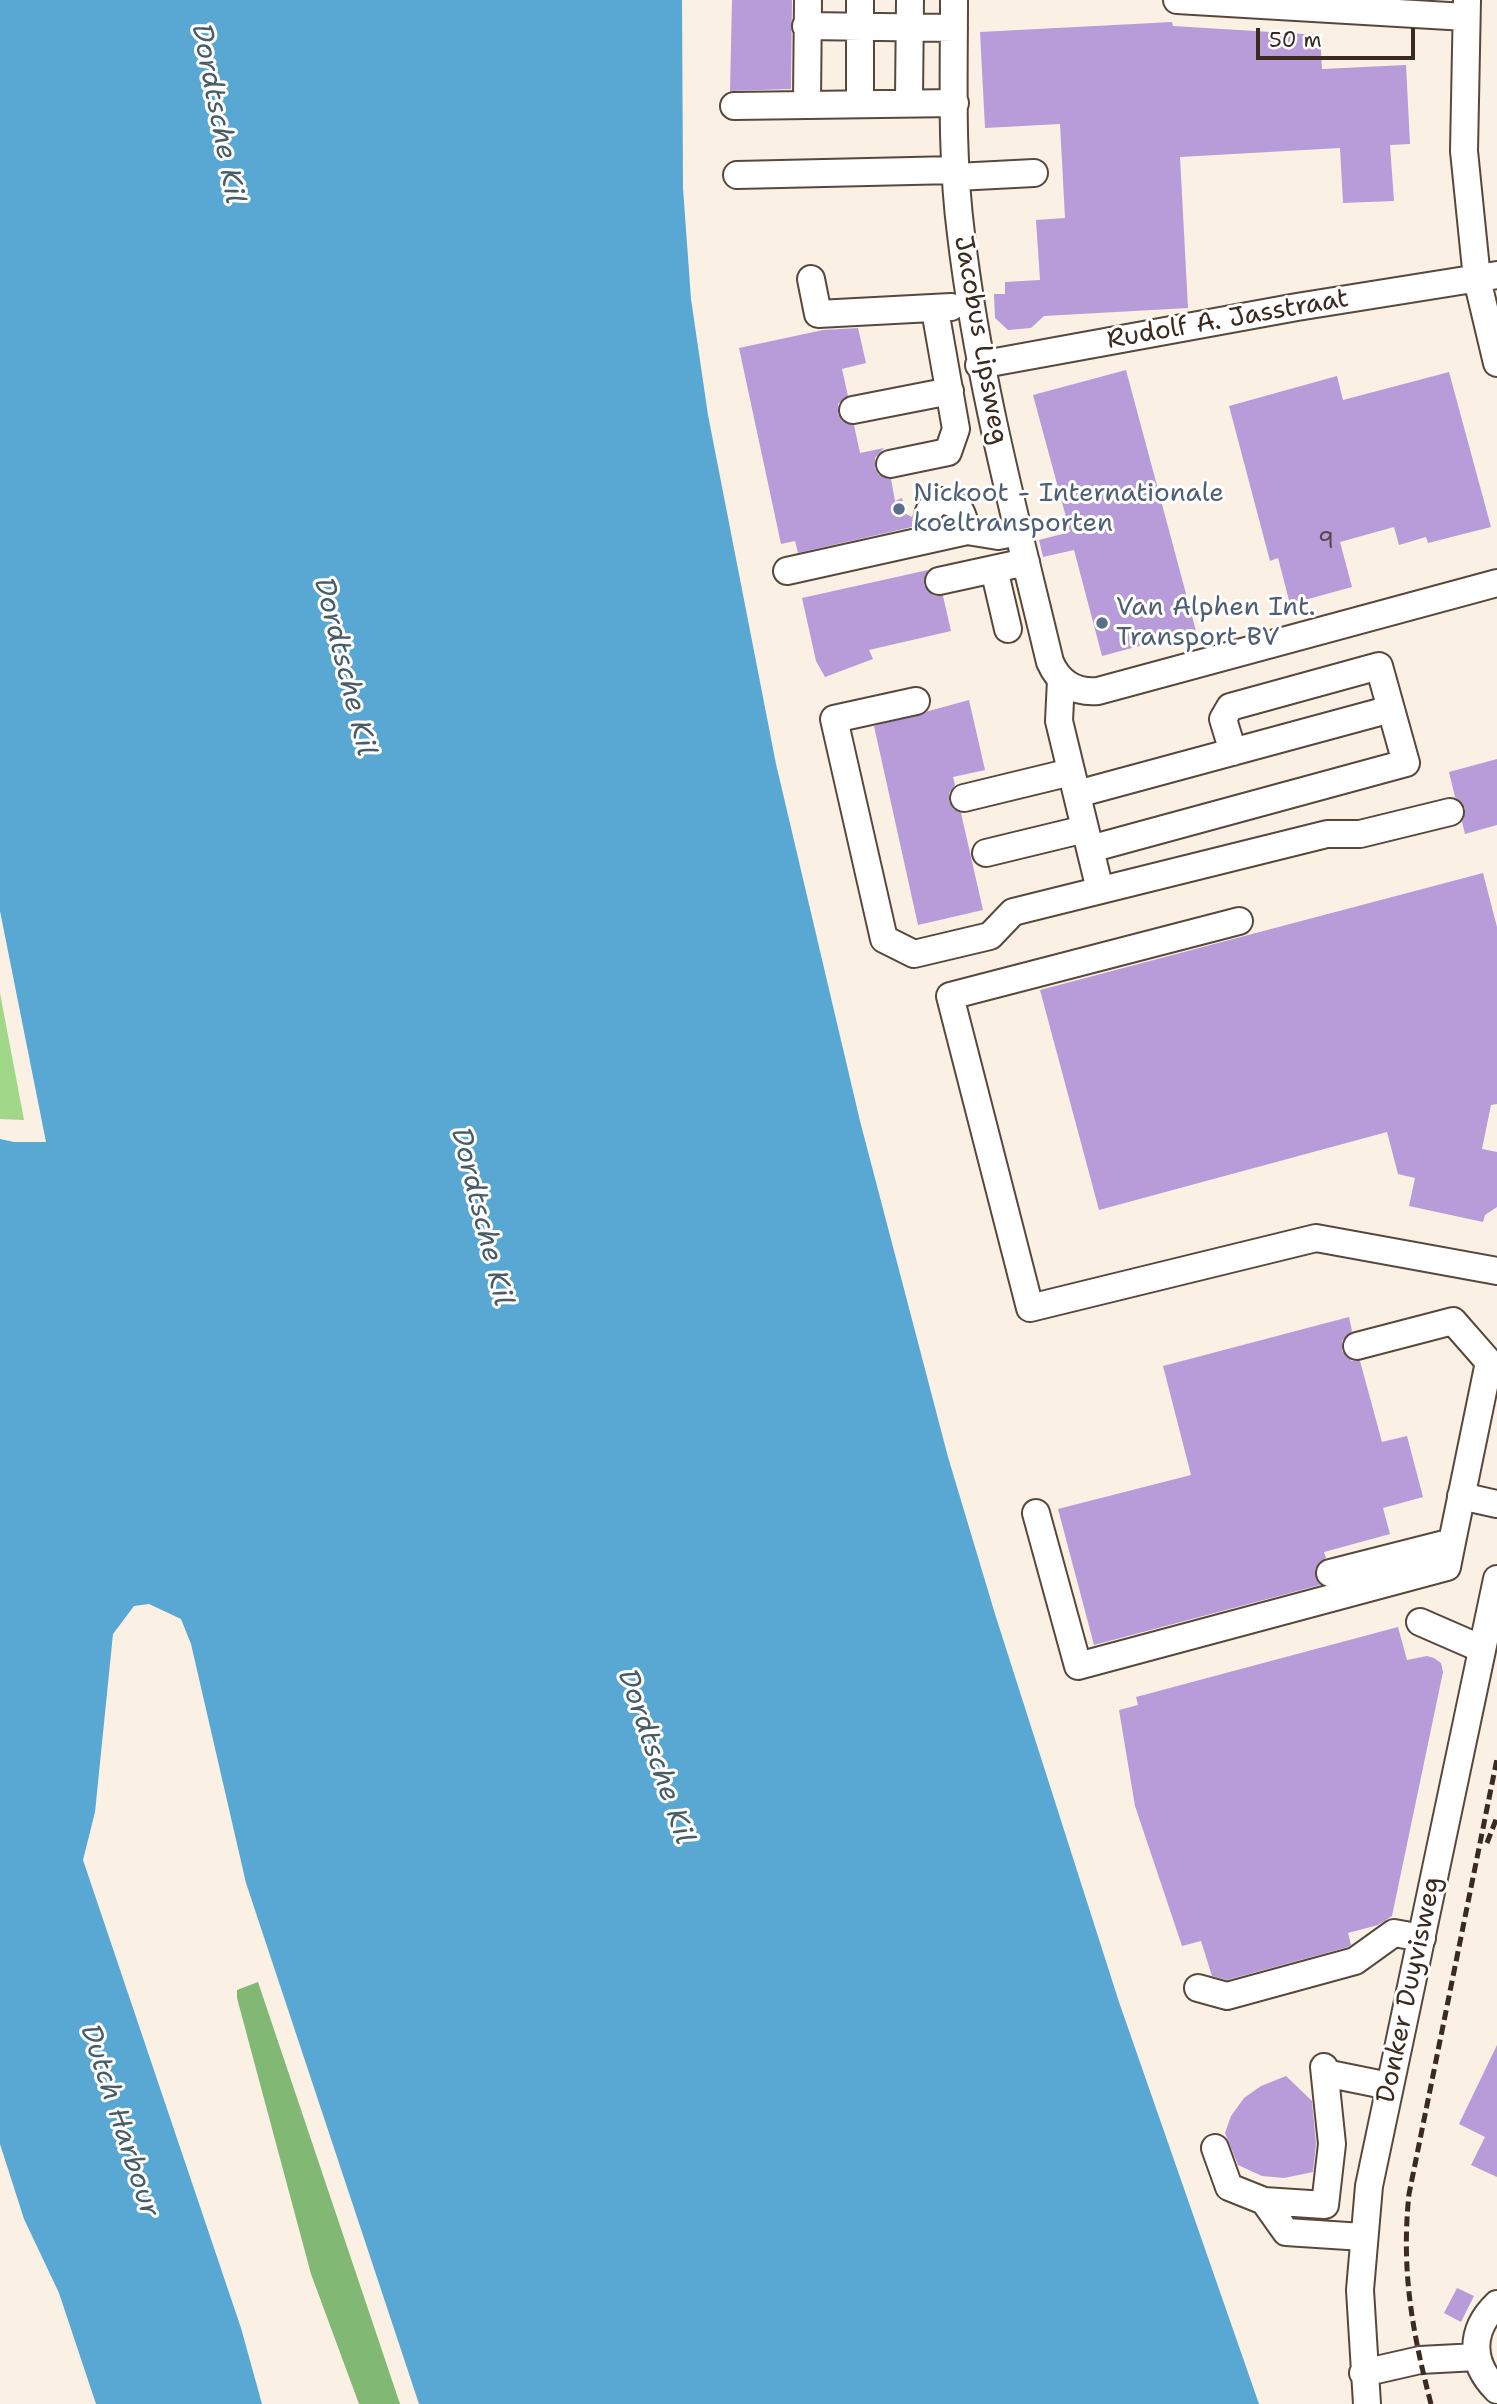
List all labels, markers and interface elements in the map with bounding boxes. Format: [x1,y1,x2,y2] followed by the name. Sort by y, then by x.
[1259,14,1418,58] scale bar
[183,21,251,207] water label: Dordtsche Kil
[1269,26,1322,54] text: 50 m
[946,233,1014,447] street label: Jacobus Lipsweg
[1105,283,1351,357] street label: Rudolf A. Jasstraat
[913,478,1224,540] place label: Nickoot - Internationale koeltransporten
[891,501,907,517] marker: Nickoot - Internationale koeltransporten
[1318,528,1334,556] house number: 9
[306,574,382,760] water label: Dordtsche Kil
[1116,592,1315,654] place label: Van Alphen Int. Transport BV
[1094,615,1110,631] marker: Van Alphen Int. Transport BV
[443,1124,519,1310] water label: Dordtsche Kil
[609,1665,701,1849] water label: Dordtsche Kil
[1371,1874,1449,2106] street label: Donker Duyvisweg
[72,2020,166,2222] water label: Dutch Harbour

